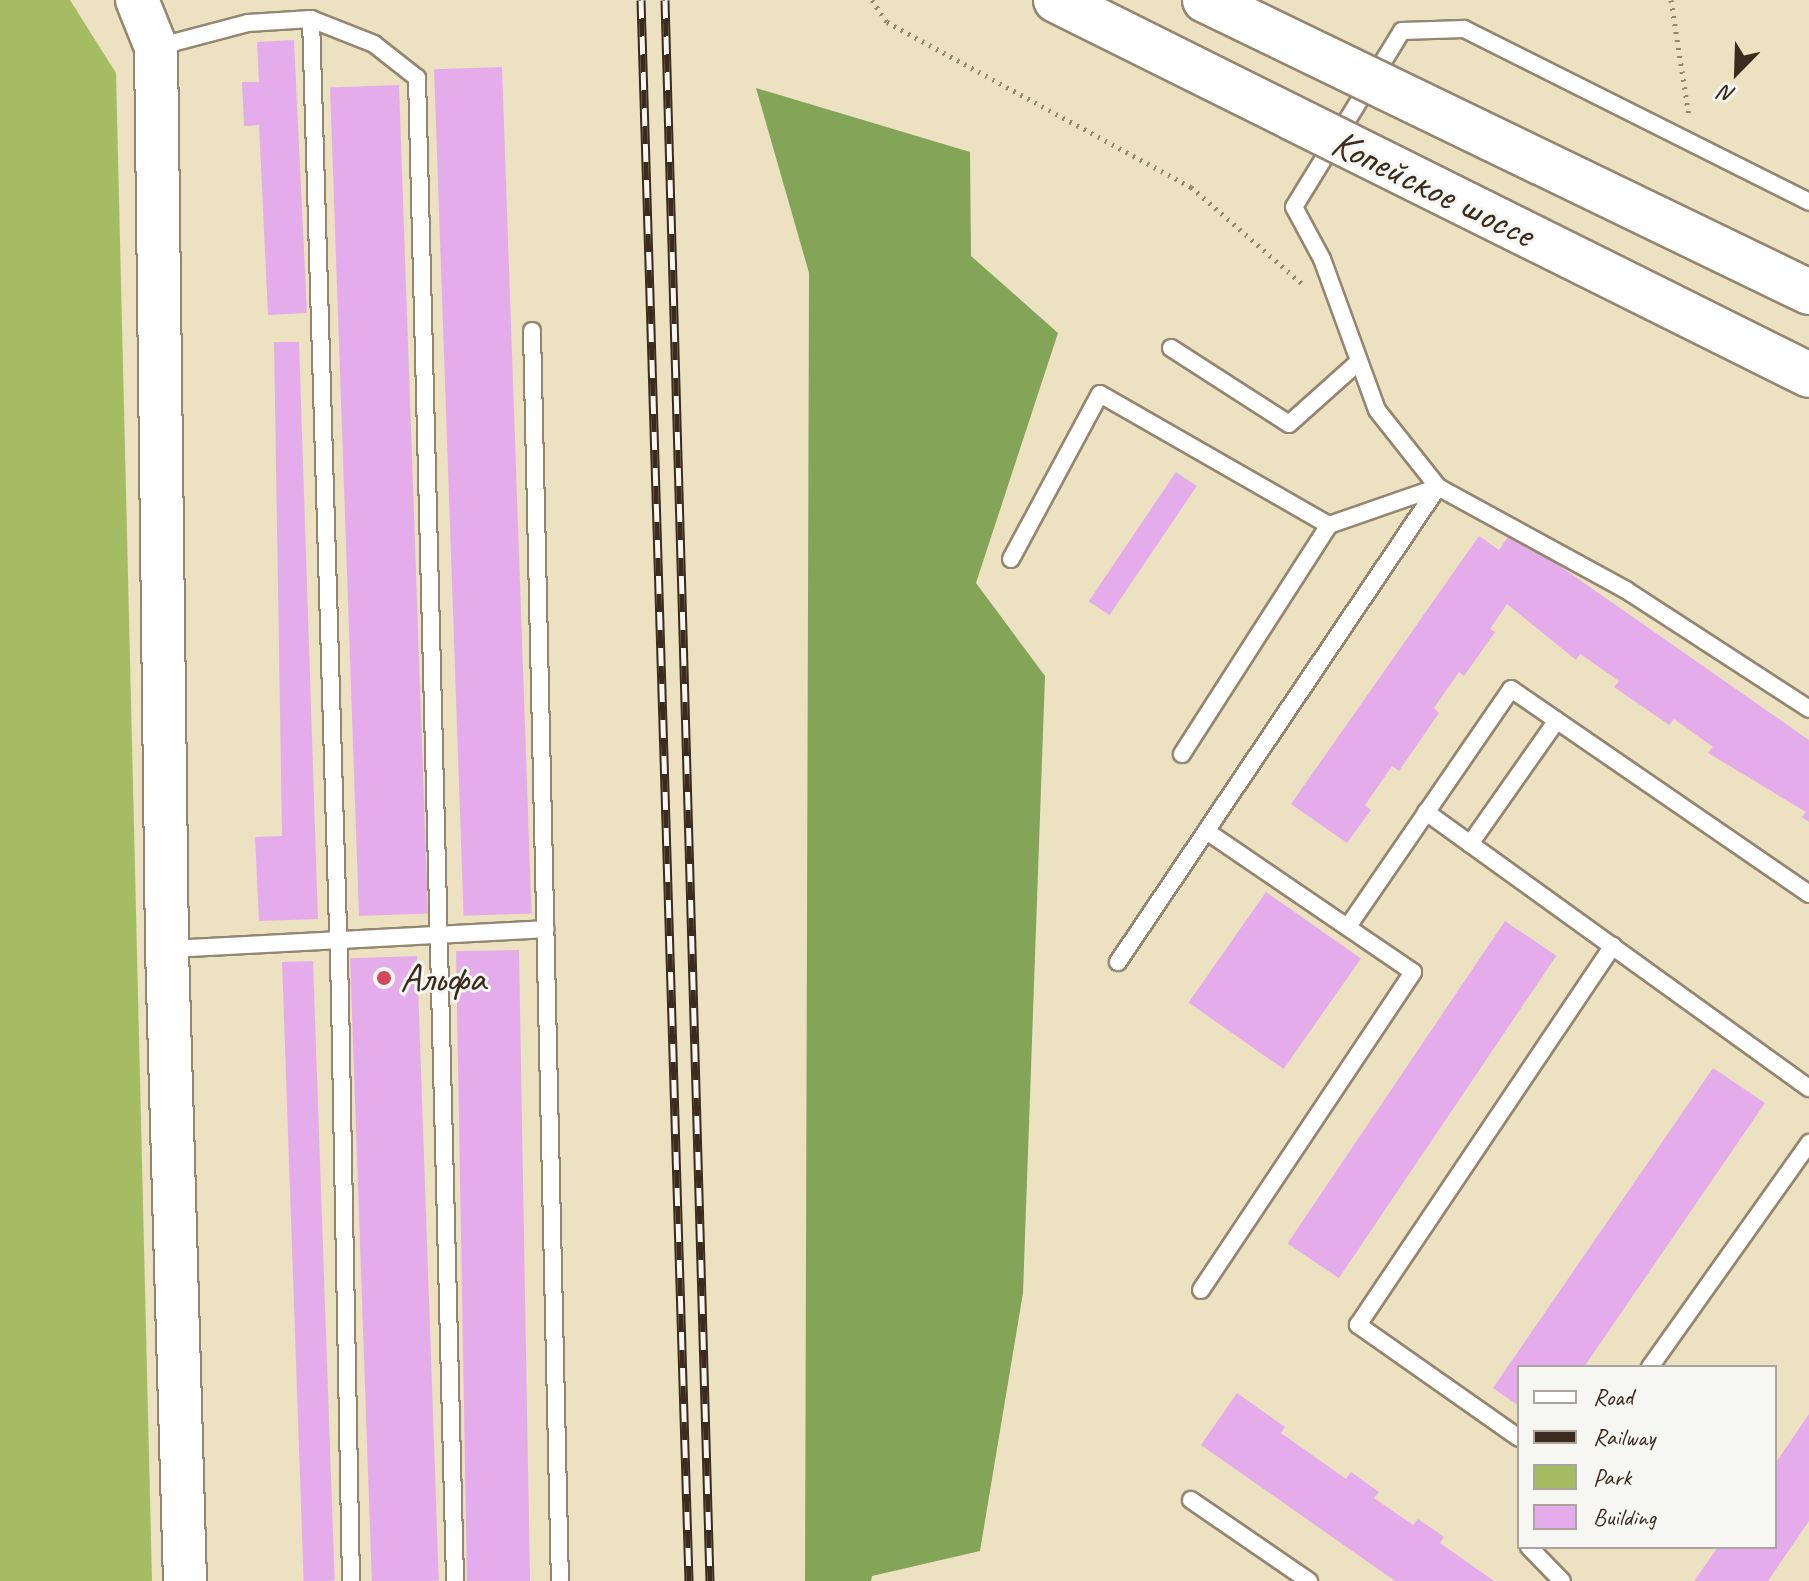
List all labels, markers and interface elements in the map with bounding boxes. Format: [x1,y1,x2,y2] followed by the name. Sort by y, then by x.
[1697,32,1777,112] north arrow
[1716,79,1739,110] text: N
[1323,118,1543,258] street label: Копейское шоссе
[400,954,486,1002] place label: Альфа
[375,969,393,987] marker: Альфа
[1517,1365,1777,1549] legend
[1593,1382,1633,1412] text: Road
[1593,1422,1655,1452] text: Railway
[1593,1462,1631,1492] text: Park
[1593,1502,1656,1532] text: Building

